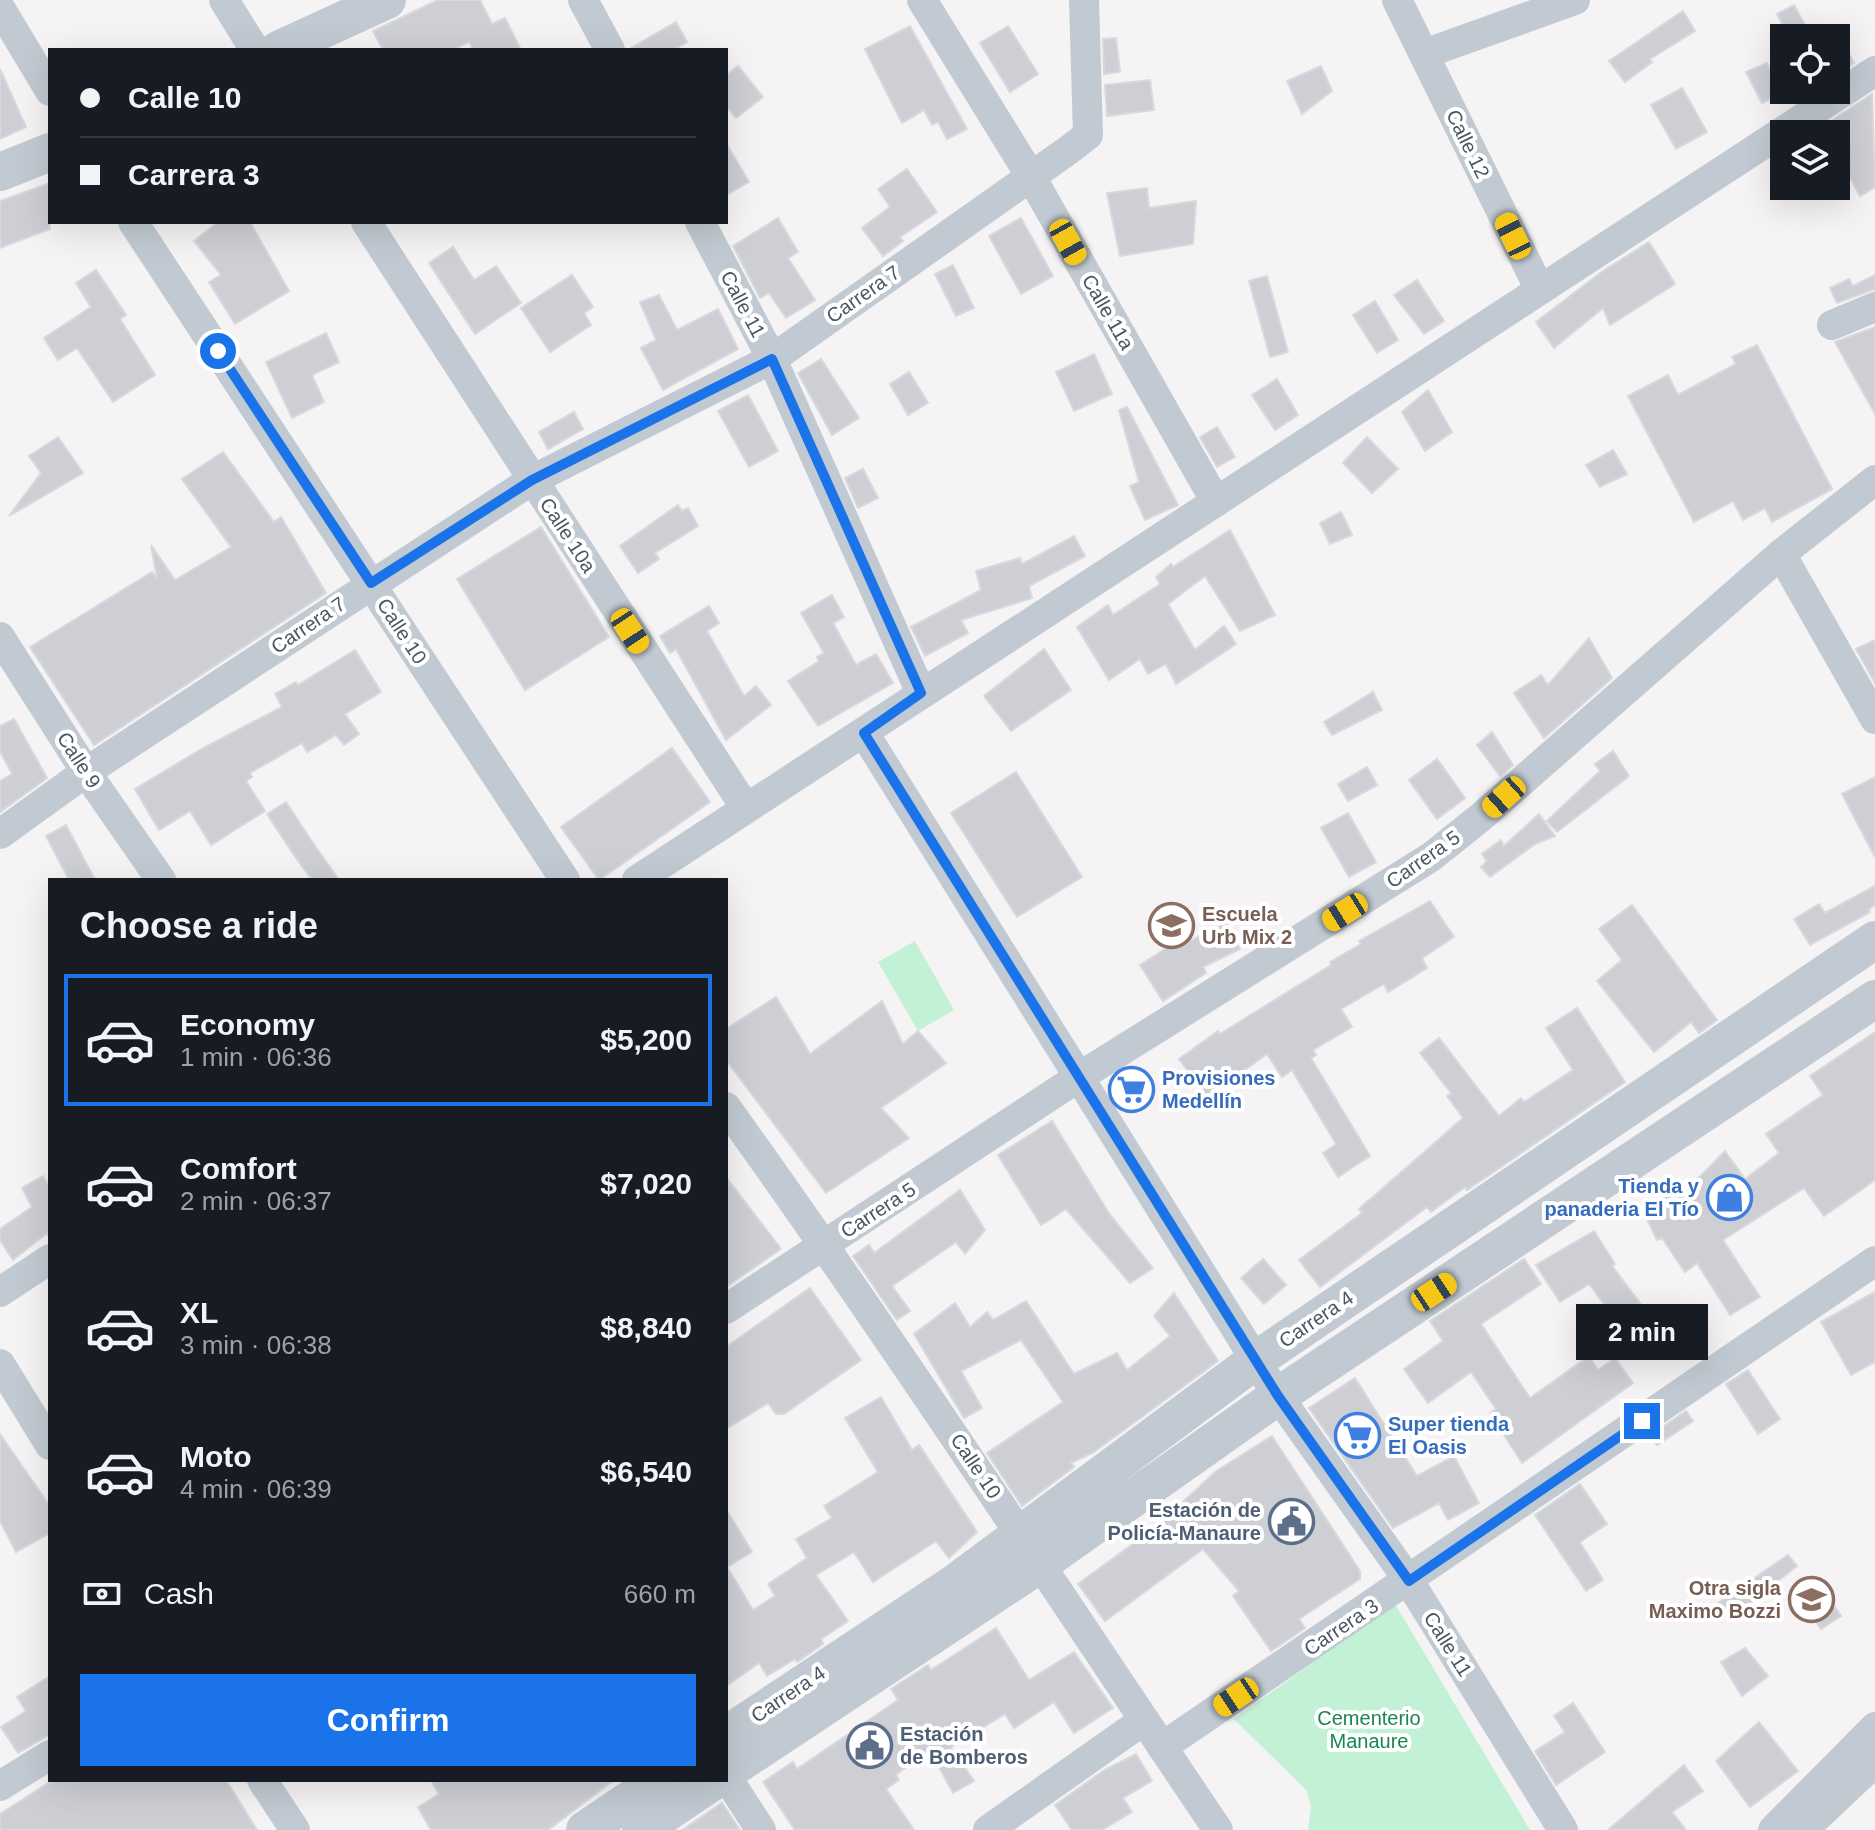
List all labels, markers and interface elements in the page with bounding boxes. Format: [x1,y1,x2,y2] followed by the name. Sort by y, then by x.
[1770,24,1850,200] map controls
[1770,24,1850,104] button: locate
[128,81,241,114] text: Calle 10
[1442,106,1494,182] street label: Calle 12
[1770,120,1850,200] button: layers
[128,158,260,191] text: Carrera 3
[1492,209,1534,263] car
[1046,215,1090,269] car
[822,261,904,327] street label: Carrera 7
[716,267,770,341] street label: Calle 11
[1078,271,1139,354] street label: Calle 11a
[200,333,236,369] route start
[536,494,601,577] street label: Calle 10a
[267,592,349,658] street label: Carrera 7
[373,594,431,668] street label: Calle 10
[607,604,653,658] car
[53,728,105,792] street label: Calle 9
[1478,772,1530,822] car
[1382,826,1464,892] street label: Carrera 5
[1318,889,1372,935] car
[1147,901,1195,949] school or university icon: Escuela Urb Mix 2
[1202,903,1292,948] place label: Escuela Urb Mix 2
[80,905,318,946] text: Choose a ride
[84,1004,156,1076] icon: car
[180,1008,315,1041] text: Economy
[600,1023,692,1056] text: $5,200
[180,1042,332,1072] text: 1 min · 06:36
[1107,1065,1155,1113] supermarket icon: Provisiones Medellín
[1162,1067,1275,1112] place label: Provisiones Medellín
[84,1148,156,1220] icon: car
[180,1152,297,1185] text: Comfort
[600,1167,692,1200] text: $7,020
[1706,1174,1754,1222] shop icon: Tienda y panaderia El Tío
[1545,1175,1700,1220] place label: Tienda y panaderia El Tío
[837,1178,919,1242] street label: Carrera 5
[180,1186,332,1216] text: 2 min · 06:37
[1407,1269,1461,1315] car
[1275,1286,1357,1352] street label: Carrera 4
[84,1292,156,1364] icon: car
[180,1296,218,1329] text: XL
[1576,1305,1708,1361] callout: 2 min
[600,1311,692,1344] text: $8,840
[1608,1317,1676,1347] text: 2 min
[180,1330,332,1360] text: 3 min · 06:38
[1624,1403,1660,1439] route end
[1333,1411,1381,1459] supermarket icon: Super tienda El Oasis
[1388,1413,1510,1458] place label: Super tienda El Oasis
[946,1429,1006,1503] street label: Calle 10
[84,1436,156,1508] icon: car
[180,1440,252,1473] text: Moto
[600,1455,692,1488] text: $6,540
[180,1474,332,1504] text: 4 min · 06:39
[1268,1498,1316,1546] public building icon: Estación de Policía-Manaure
[1108,1499,1261,1544] place label: Estación de Policía-Manaure
[80,1572,124,1616] icon: cash
[1788,1576,1836,1624] school or university icon: Otra sigla Maximo Bozzi
[144,1577,214,1610] text: Cash
[1649,1577,1782,1622] place label: Otra sigla Maximo Bozzi
[624,1579,696,1609] text: 660 m
[1300,1594,1382,1660] street label: Carrera 3
[1420,1608,1476,1680] street label: Calle 11
[747,1661,829,1727] street label: Carrera 4
[80,1674,696,1766] button: Confirm
[1209,1674,1263,1720] car
[1317,1707,1421,1752] park label: Cementerio Manaure
[845,1722,893,1770] public building icon: Estación de Bomberos
[900,1723,1028,1768] place label: Estación de Bomberos

